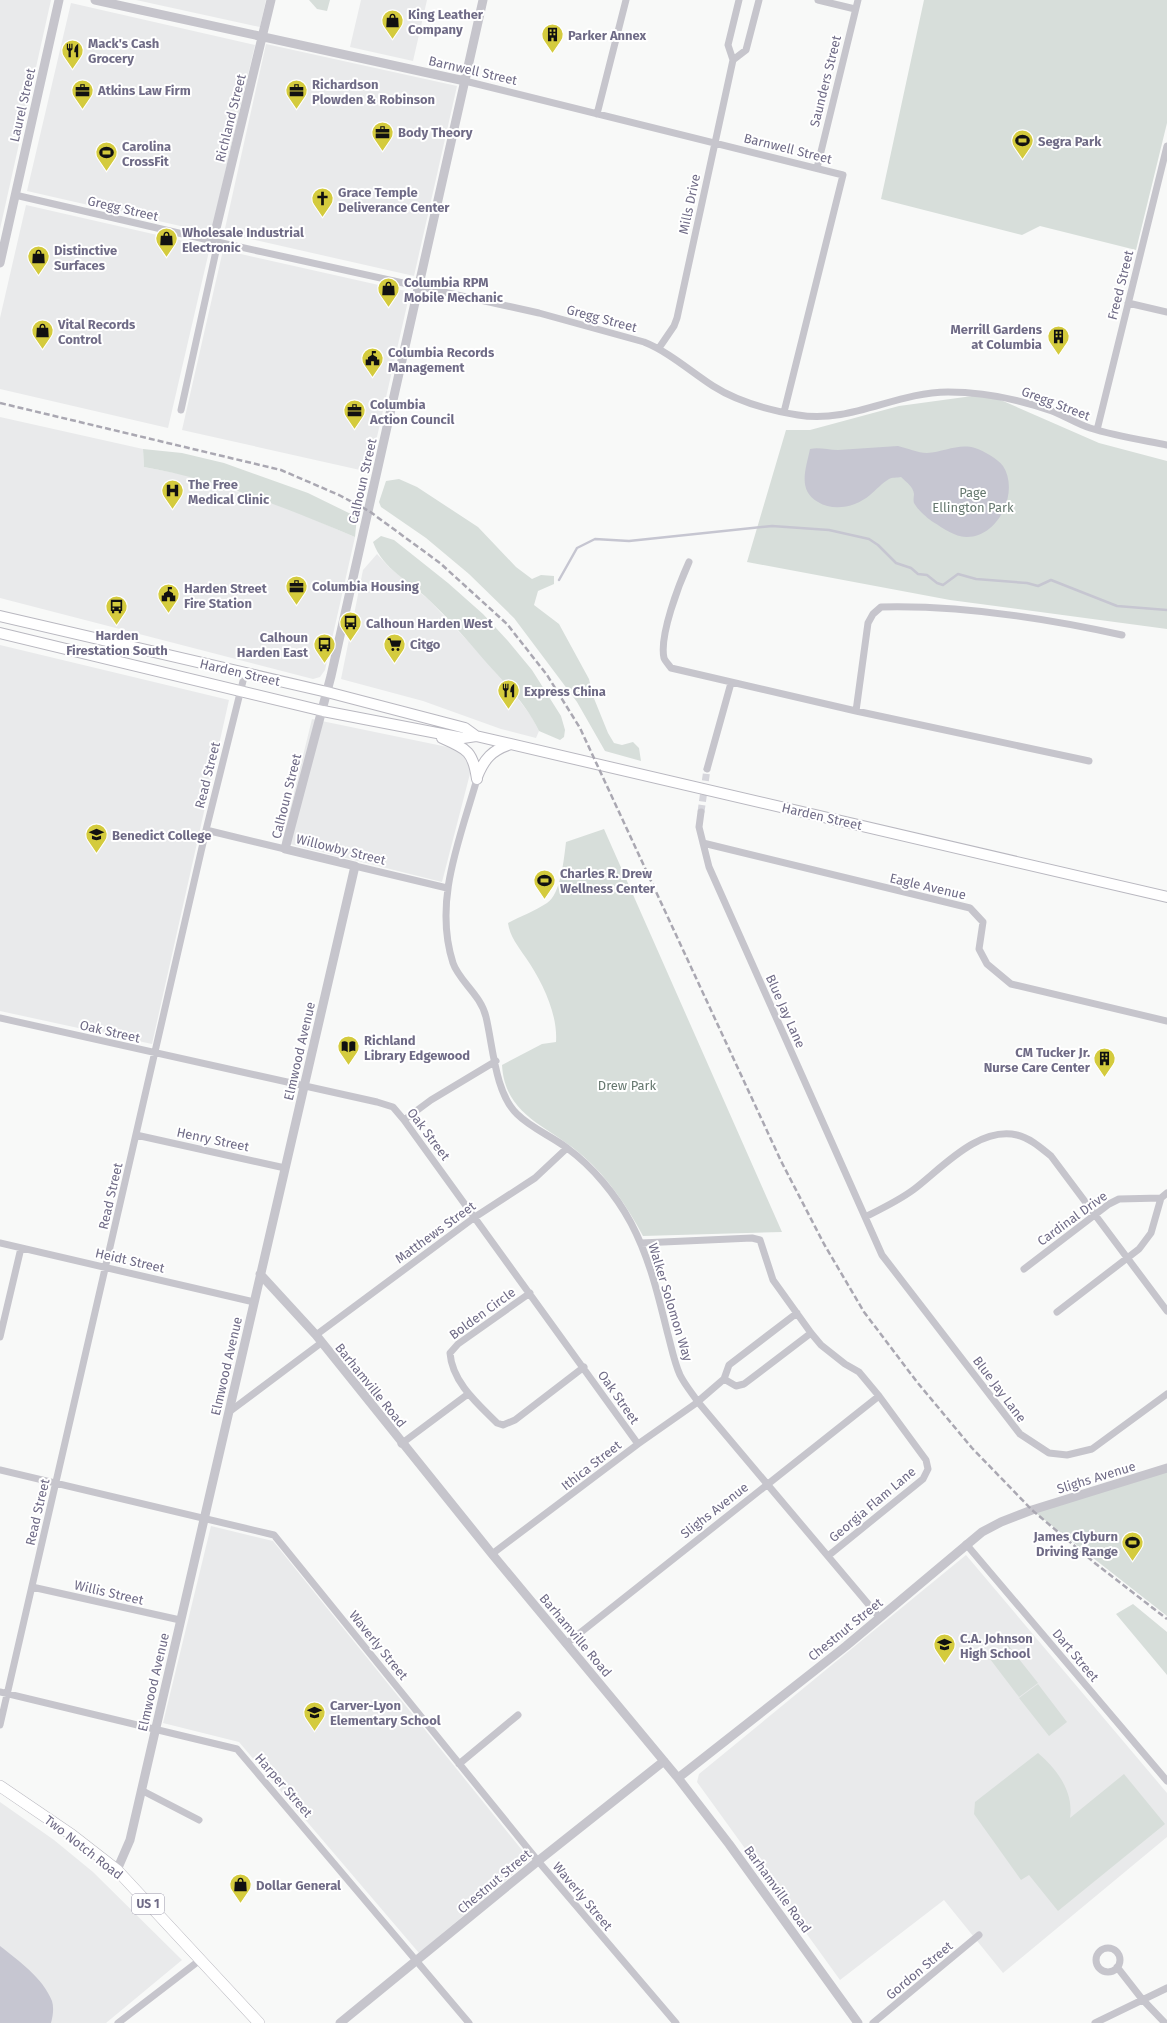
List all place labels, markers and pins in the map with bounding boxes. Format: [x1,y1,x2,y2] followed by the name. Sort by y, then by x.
[408,7,484,37] place label: King Leather Company
[380,8,406,41] shop icon: King Leather Company
[539,22,565,55] building icon: Parker Annex
[568,28,647,43] place label: Parker Annex
[88,36,159,66] place label: Mack's Cash Grocery
[60,37,86,70] restaurant icon: Mack's Cash Grocery
[70,77,96,110] office icon: Atkins Law Firm
[312,77,435,107] place label: Richardson Plowden & Robinson
[284,78,310,111] office icon: Richardson Plowden & Robinson
[97,83,191,98] place label: Atkins Law Firm
[369,119,395,152] office icon: Body Theory
[398,125,473,140] place label: Body Theory
[1010,128,1036,161] sports icon: Segra Park
[1038,134,1102,149] place label: Segra Park
[122,139,171,169] place label: Carolina CrossFit
[93,140,119,173] sports icon: Carolina CrossFit
[338,185,450,215] place label: Grace Temple Deliverance Center
[310,186,336,219] church icon: Grace Temple Deliverance Center
[182,225,304,255] place label: Wholesale Industrial Electronic
[154,226,180,259] shop icon: Wholesale Industrial Electronic
[54,243,117,273] place label: Distinctive Surfaces
[26,244,52,277] shop icon: Distinctive Surfaces
[404,275,504,305] place label: Columbia RPM Mobile Mechanic
[376,276,402,309] shop icon: Columbia RPM Mobile Mechanic
[57,317,136,347] place label: Vital Records Control
[29,318,55,351] shop icon: Vital Records Control
[951,322,1043,352] place label: Merrill Gardens at Columbia
[1045,323,1071,356] building icon: Merrill Gardens at Columbia
[388,345,495,375] place label: Columbia Records Management
[359,346,385,379] public building icon: Columbia Records Management
[369,397,454,427] place label: Columbia Action Council
[342,398,368,431] office icon: Columbia Action Council
[188,477,270,507] place label: The Free Medical Clinic
[159,478,185,511] hospital icon: The Free Medical Clinic
[283,573,309,606] office icon: Columbia Housing
[312,579,420,594] place label: Columbia Housing
[184,581,268,611] place label: Harden Street Fire Station
[156,582,182,615] public building icon: Harden Street Fire Station
[104,594,130,627] bus stop icon: Harden Firestation South
[338,610,364,643] bus stop icon: Calhoun Harden West
[366,616,494,631] place label: Calhoun Harden West
[66,628,168,658] place label: Harden Firestation South
[237,630,309,660] place label: Calhoun Harden East
[311,631,337,664] bus stop icon: Calhoun Harden East
[381,631,407,664] supermarket icon: Citgo
[410,637,441,652] place label: Citgo
[496,678,522,711] restaurant icon: Express China
[524,684,606,699] place label: Express China
[84,822,110,855] school or university icon: Benedict College
[112,828,211,843] place label: Benedict College
[560,866,656,896] place label: Charles R. Drew Wellness Center
[531,867,557,900] sports icon: Charles R. Drew Wellness Center
[364,1033,470,1063] place label: Richland Library Edgewood
[335,1034,361,1067] library icon: Richland Library Edgewood
[984,1045,1091,1075] place label: CM Tucker Jr. Nurse Care Center
[1092,1046,1118,1079] building icon: CM Tucker Jr. Nurse Care Center
[1033,1529,1118,1559] place label: James Clyburn Driving Range
[1120,1530,1146,1563] sports icon: James Clyburn Driving Range
[960,1631,1033,1661] place label: C.A. Johnson High School
[932,1632,958,1665] school or university icon: C.A. Johnson High School
[330,1698,441,1728] place label: Carver-Lyon Elementary School
[301,1699,327,1732] school or university icon: Carver-Lyon Elementary School
[227,1872,253,1905] shop icon: Dollar General
[256,1878,341,1893] place label: Dollar General

